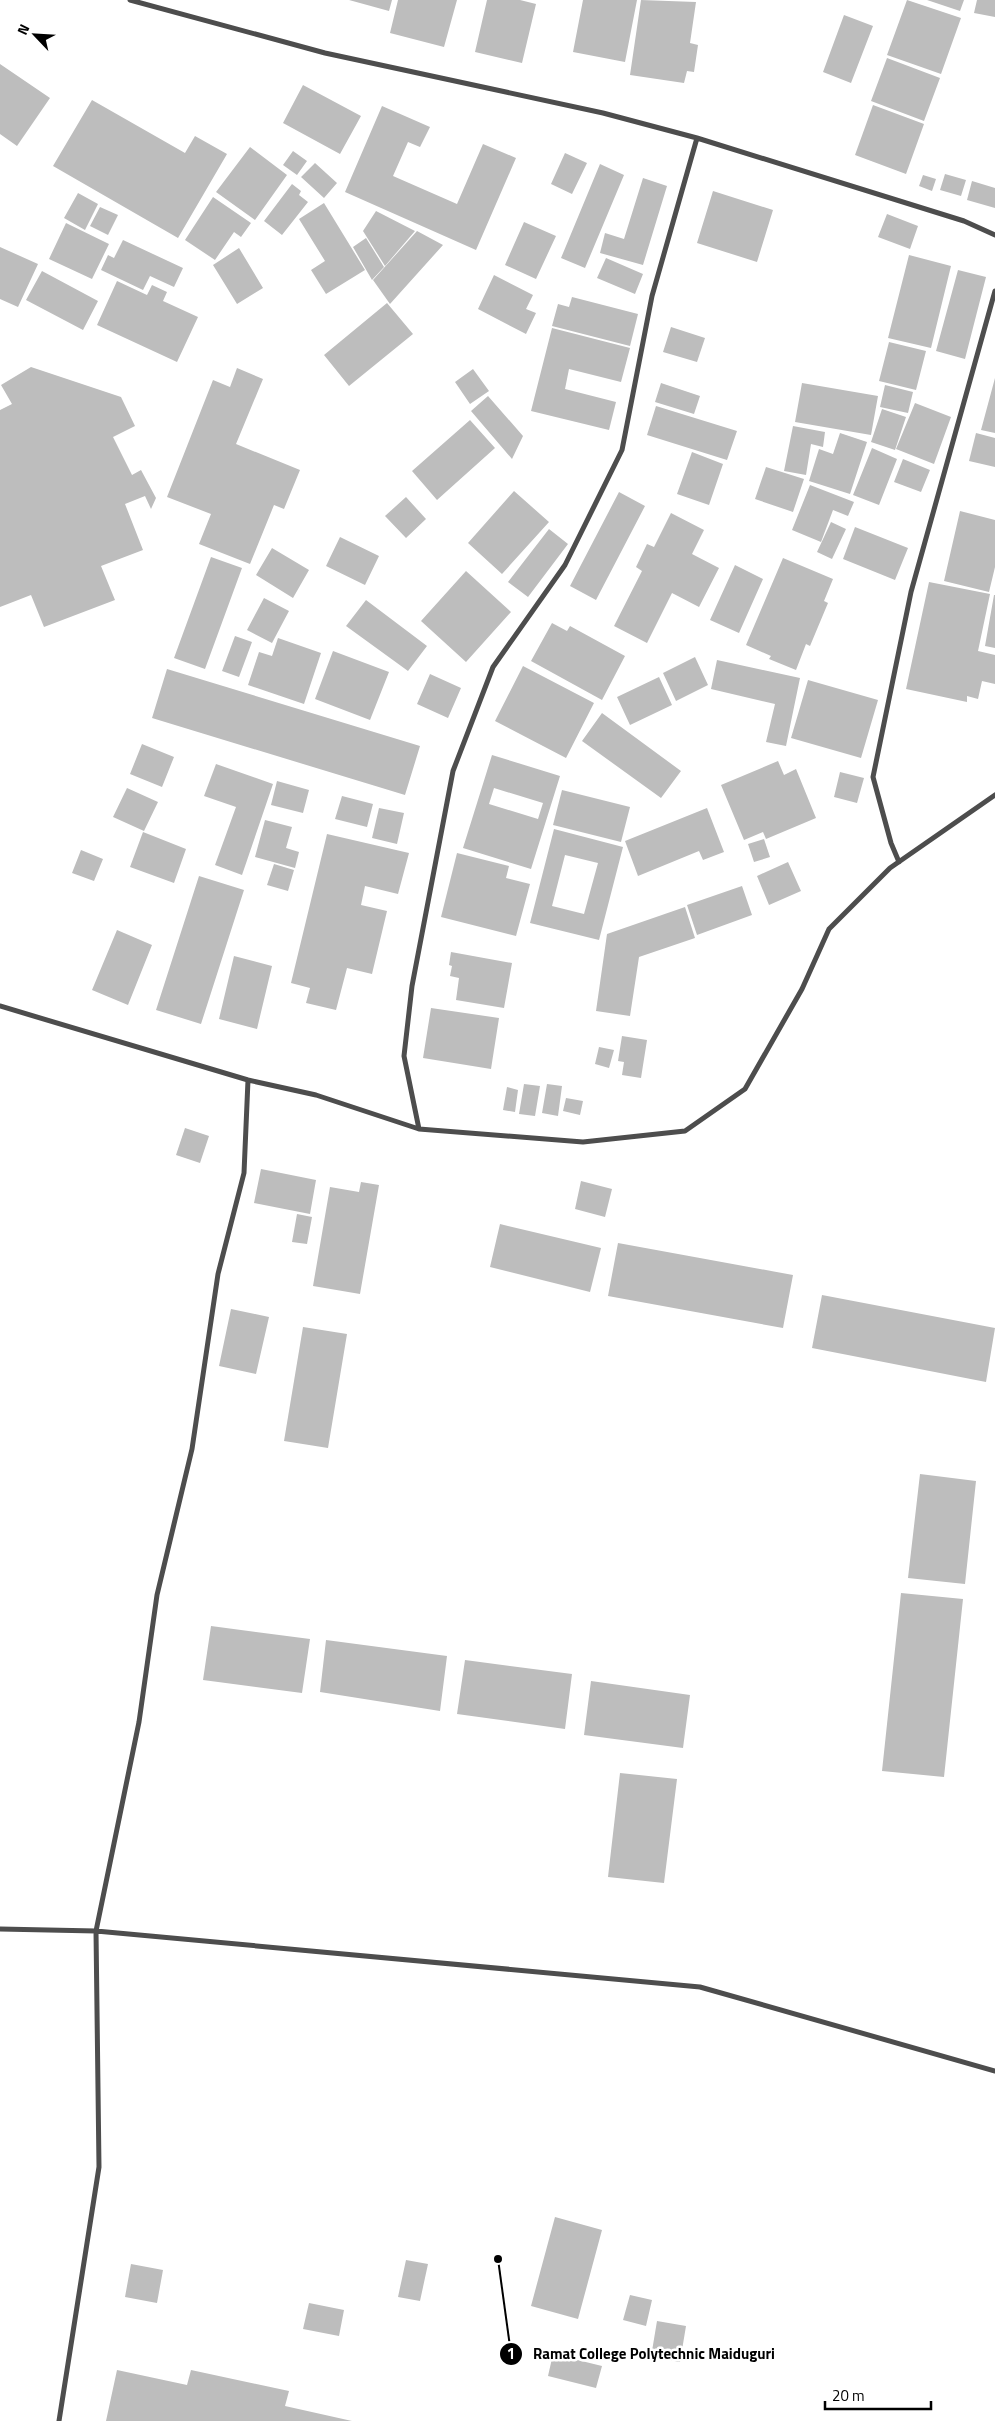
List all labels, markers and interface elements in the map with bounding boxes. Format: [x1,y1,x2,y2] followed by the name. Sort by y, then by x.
[10,10,60,60] north arrow
[11,20,34,38] text: N
[498,2339,785,2369] callout: Ramat College Polytechnic Maiduguri
[507,2342,515,2365] text: 1
[533,2342,775,2365] text: Ramat College Polytechnic Maiduguri
[825,2378,931,2410] scale bar
[832,2384,865,2407] text: 20 m

